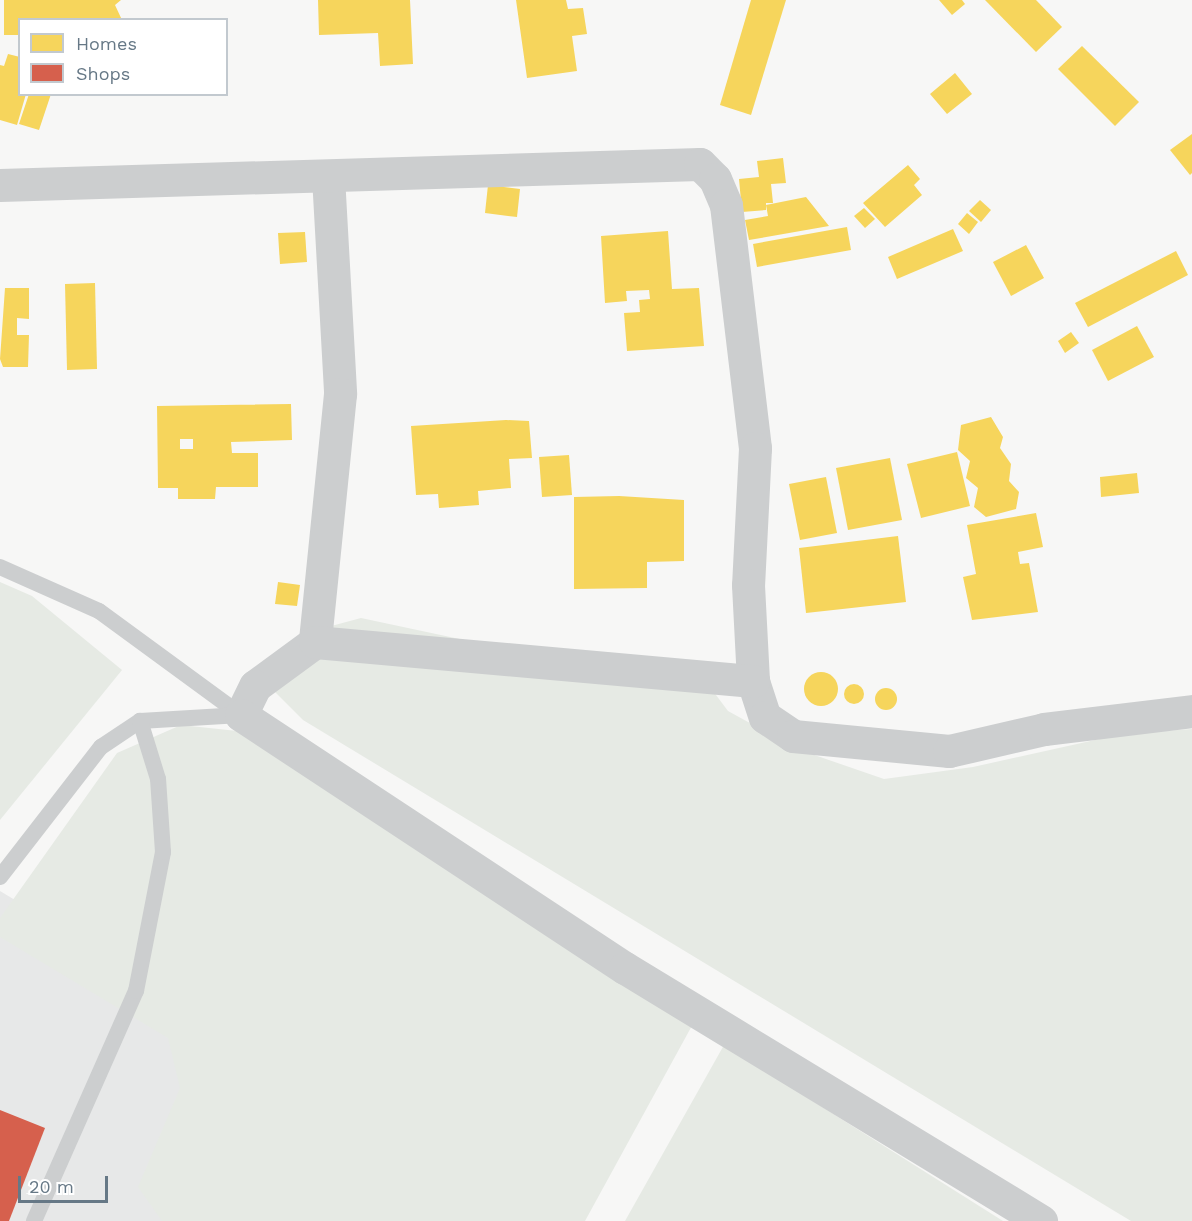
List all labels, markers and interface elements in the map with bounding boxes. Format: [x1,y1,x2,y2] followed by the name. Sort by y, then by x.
[18,18,228,96] legend
[76,33,137,54] text: Homes
[76,63,130,84] text: Shops
[21,1164,111,1202] scale bar
[29,1176,74,1197] text: 20 m

